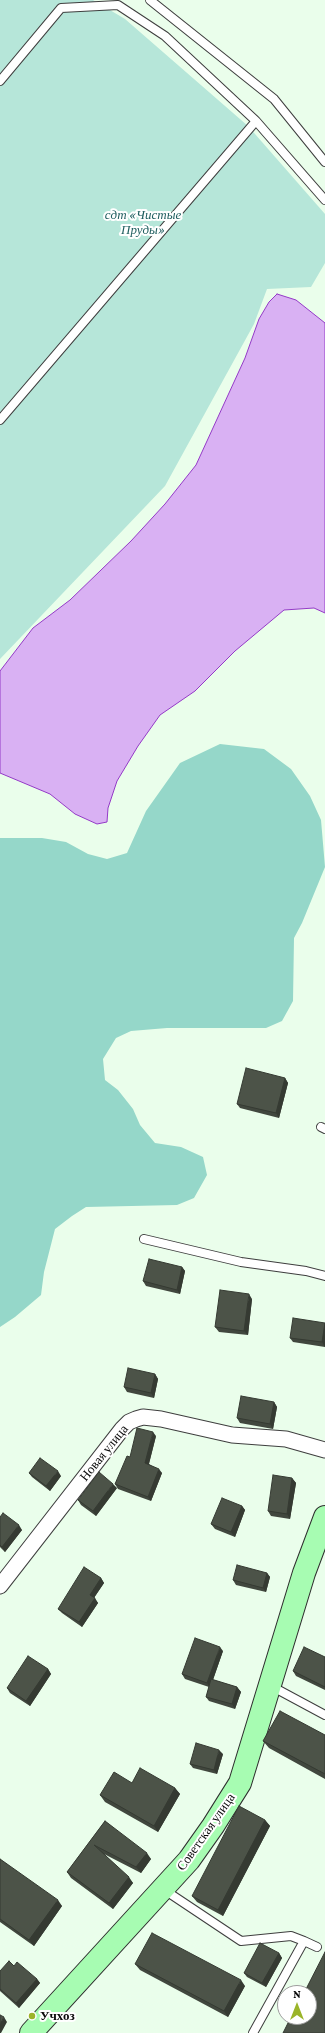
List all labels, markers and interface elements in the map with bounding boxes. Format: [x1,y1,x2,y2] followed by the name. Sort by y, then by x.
[105,207,181,238] park label: сдт «Чистые Пруды»
[76,1422,132,1484] street label: Новая улица
[174,1790,238,1874] street label: Советская улица
[277,1985,317,2025] north arrow
[293,1988,301,2000] text: N
[40,2008,75,2024] place label: Учхоз
[27,2011,37,2021] marker: Учхоз

